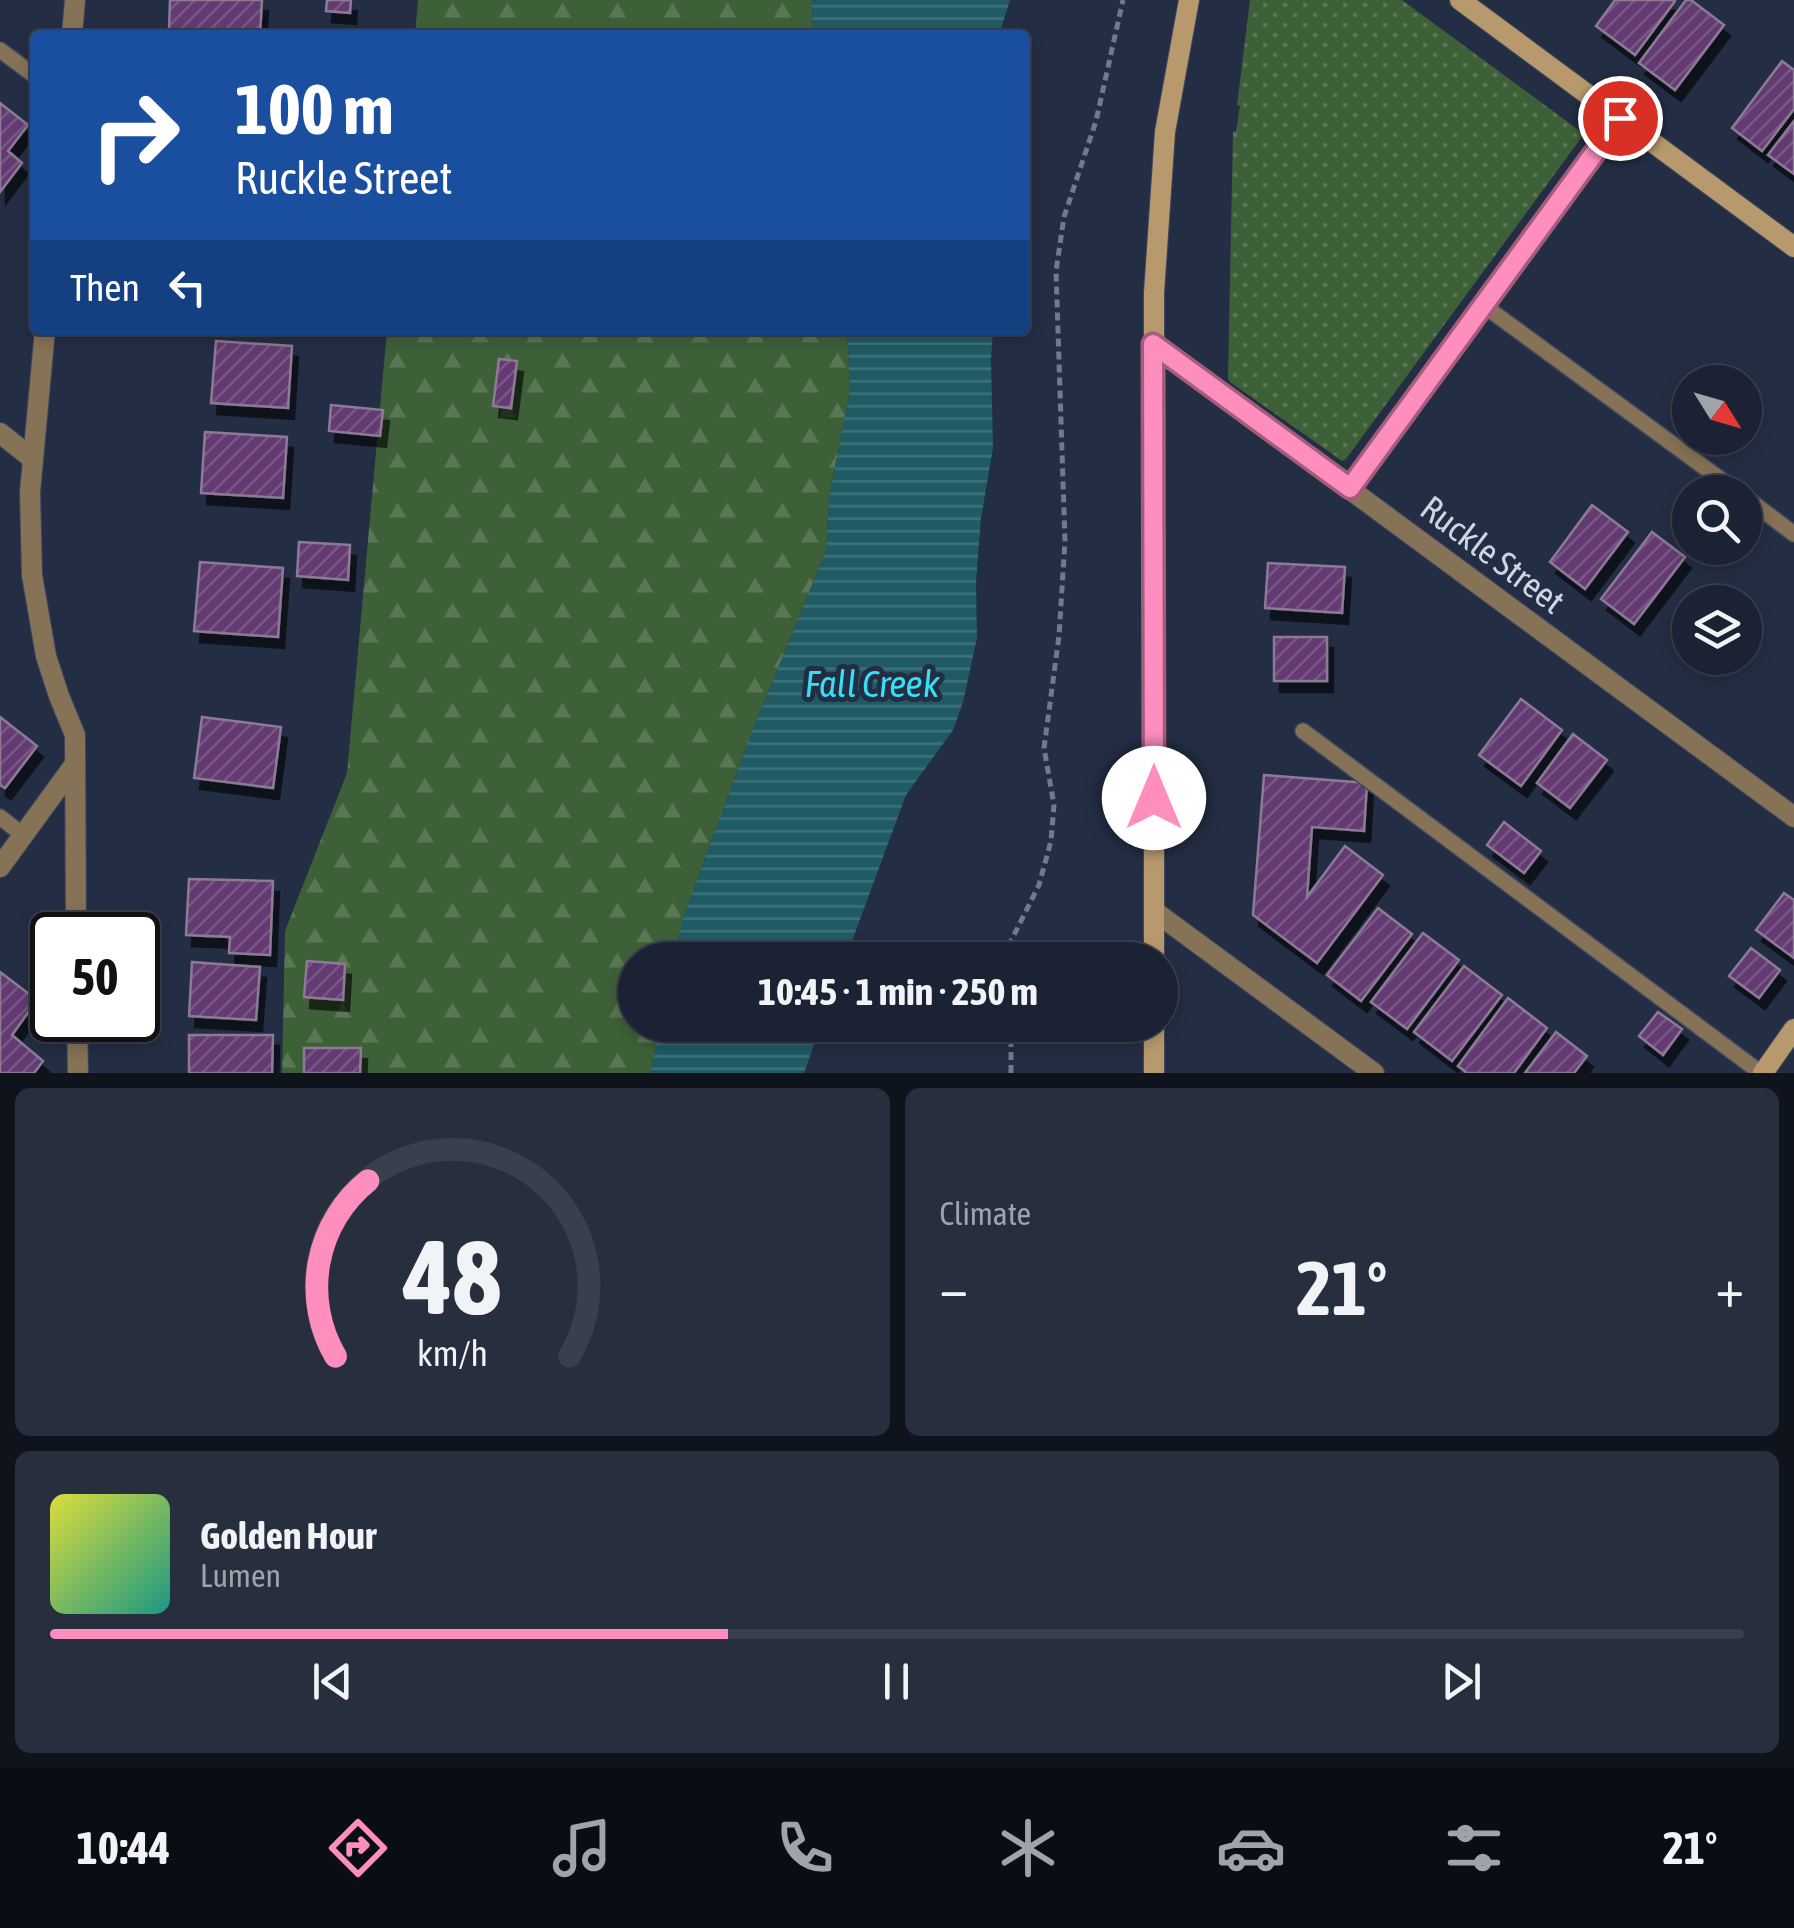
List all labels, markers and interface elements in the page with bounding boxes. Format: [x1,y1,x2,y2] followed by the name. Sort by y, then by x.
[235,69,394,149] text: 100 m
[70,70,200,200] icon: right
[1578,76,1663,161] pin
[1593,91,1648,146] icon: arrive
[235,152,453,204] text: Ruckle Street
[160,260,215,315] icon: left
[70,266,140,309] text: Then
[1672,365,1762,455] north arrow
[1672,365,1762,675] map controls
[1672,475,1762,565] button: search
[1413,487,1573,621] street label: Ruckle Street
[1672,585,1762,675] button: layers
[804,662,941,705] water label: Fall Creek
[1102,746,1206,850] position arrow
[30,912,160,1042] speed limit sign: 50
[758,970,1038,1013] text: 10:45 · 1 min · 250 m
[940,1195,1031,1232] text: Climate
[402,1217,501,1336] text: 48
[1296,1245,1387,1331] text: 21°
[940,1256,968,1319] text: −
[1715,1256,1744,1319] text: +
[417,1333,488,1374] text: km/h
[200,1514,376,1557] text: Golden Hour
[200,1557,281,1594] text: Lumen
[305,1654,360,1709] icon: previous
[869,1654,924,1709] icon: pause
[1434,1654,1489,1709] icon: next
[323,1813,393,1883] icon: directions
[547,1813,617,1883] icon: music
[770,1813,840,1883] icon: phone
[993,1813,1063,1883] icon: climate
[1216,1813,1286,1883] icon: car
[1439,1813,1509,1883] icon: filters
[77,1822,170,1874] text: 10:44
[1663,1822,1717,1874] text: 21°

